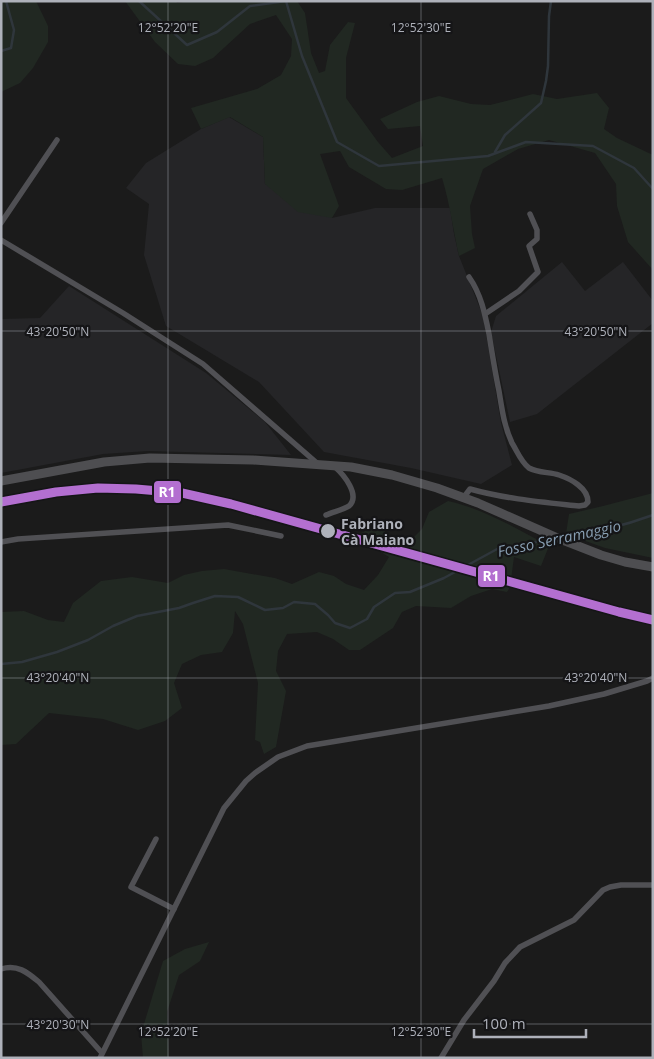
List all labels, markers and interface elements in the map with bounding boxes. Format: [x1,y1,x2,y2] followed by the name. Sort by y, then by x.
[138,19,198,36] text: 12°52'20"E
[391,19,451,36] text: 12°52'30"E
[27,323,89,340] text: 43°20'50"N
[565,323,627,340] text: 43°20'50"N
[153,480,182,504] line badge: R1
[158,482,176,501] text: R1
[341,514,415,549] place label: Fabriano Cà Maiano
[495,515,623,561] water label: Fosso Serramaggio
[319,522,337,540] marker: Fabriano Cà Maiano
[477,564,506,588] line badge: R1
[482,566,500,585] text: R1
[27,669,89,686] text: 43°20'40"N
[565,669,627,686] text: 43°20'40"N
[474,1006,586,1038] scale bar
[482,1013,526,1033] text: 100 m
[27,1016,89,1033] text: 43°20'30"N
[138,1023,198,1040] text: 12°52'20"E
[391,1023,451,1040] text: 12°52'30"E

